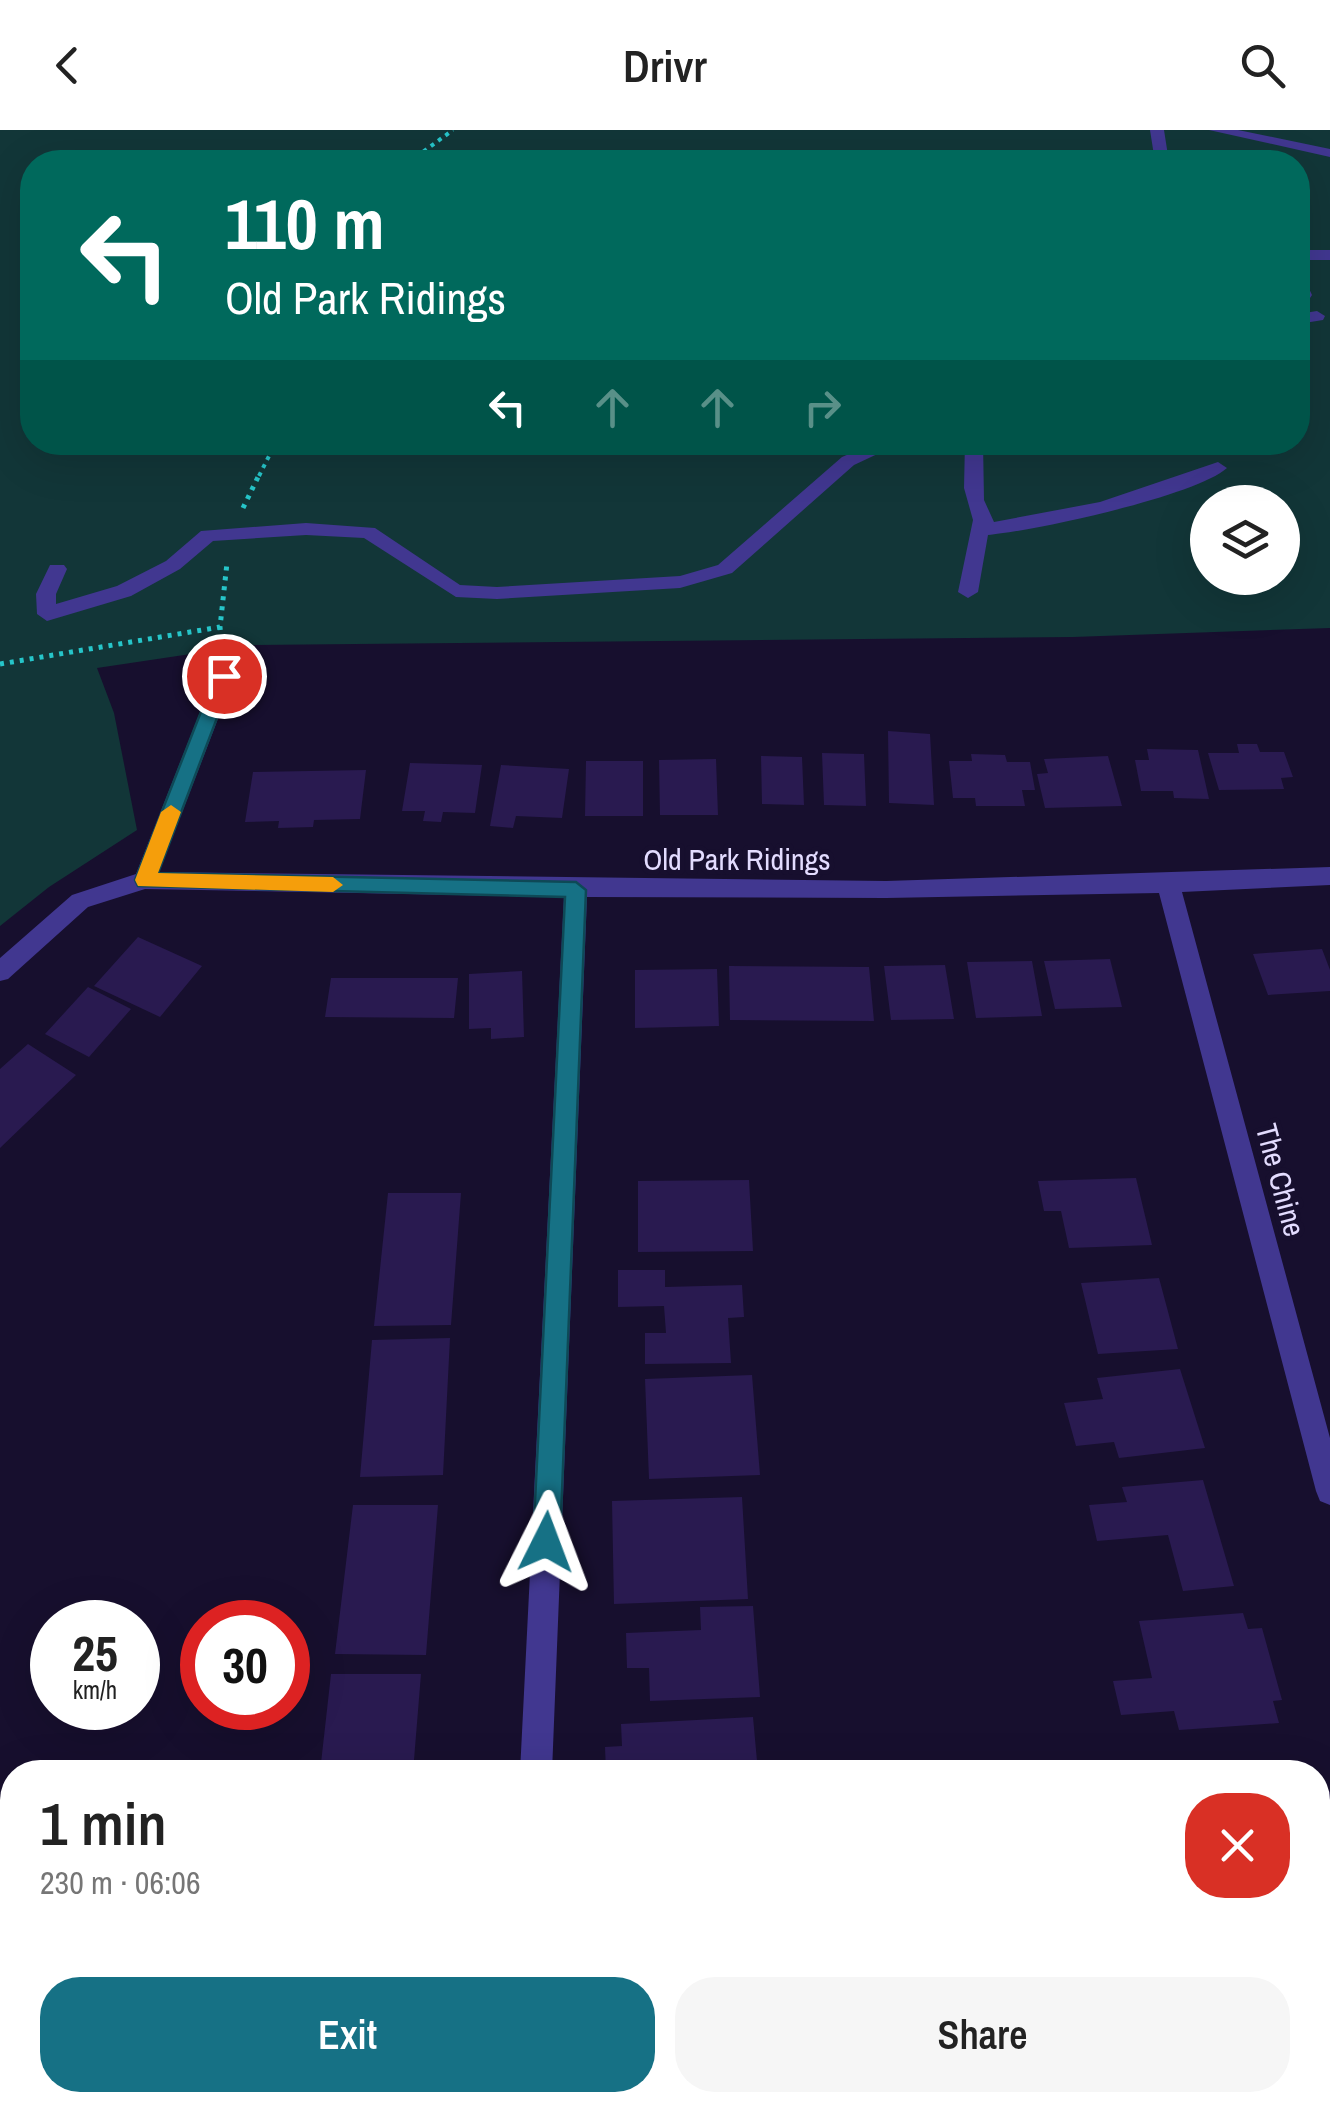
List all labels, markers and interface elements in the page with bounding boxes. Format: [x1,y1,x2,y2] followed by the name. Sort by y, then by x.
[623,35,707,96] text: Drivr
[40,38,95,93] icon: back
[1235,38,1290,93] icon: search
[225,177,385,271] text: 110 m
[60,190,190,320] icon: left
[225,267,506,328] text: Old Park Ridings
[480,380,535,435] icon: left
[585,380,640,435] icon: ahead
[690,380,745,435] icon: ahead
[795,380,850,435] icon: right
[1190,485,1300,595] map controls
[1190,485,1300,595] button: layers
[182,634,267,719] pin
[197,649,252,704] icon: arrive
[643,839,831,879] street label: Old Park Ridings
[1247,1119,1315,1241] street label: The Chine
[494,1490,598,1594] position arrow
[180,1600,310,1730] speed limit sign: 30
[72,1619,118,1687] text: 25
[73,1673,117,1707] text: km/h
[40,1783,167,1864] text: 1 min
[1185,1793,1290,1898] button: close
[40,1861,200,1904] text: 230 m · 06:06
[40,1977,655,2092] button: Exit
[675,1977,1290,2092] button: Share

